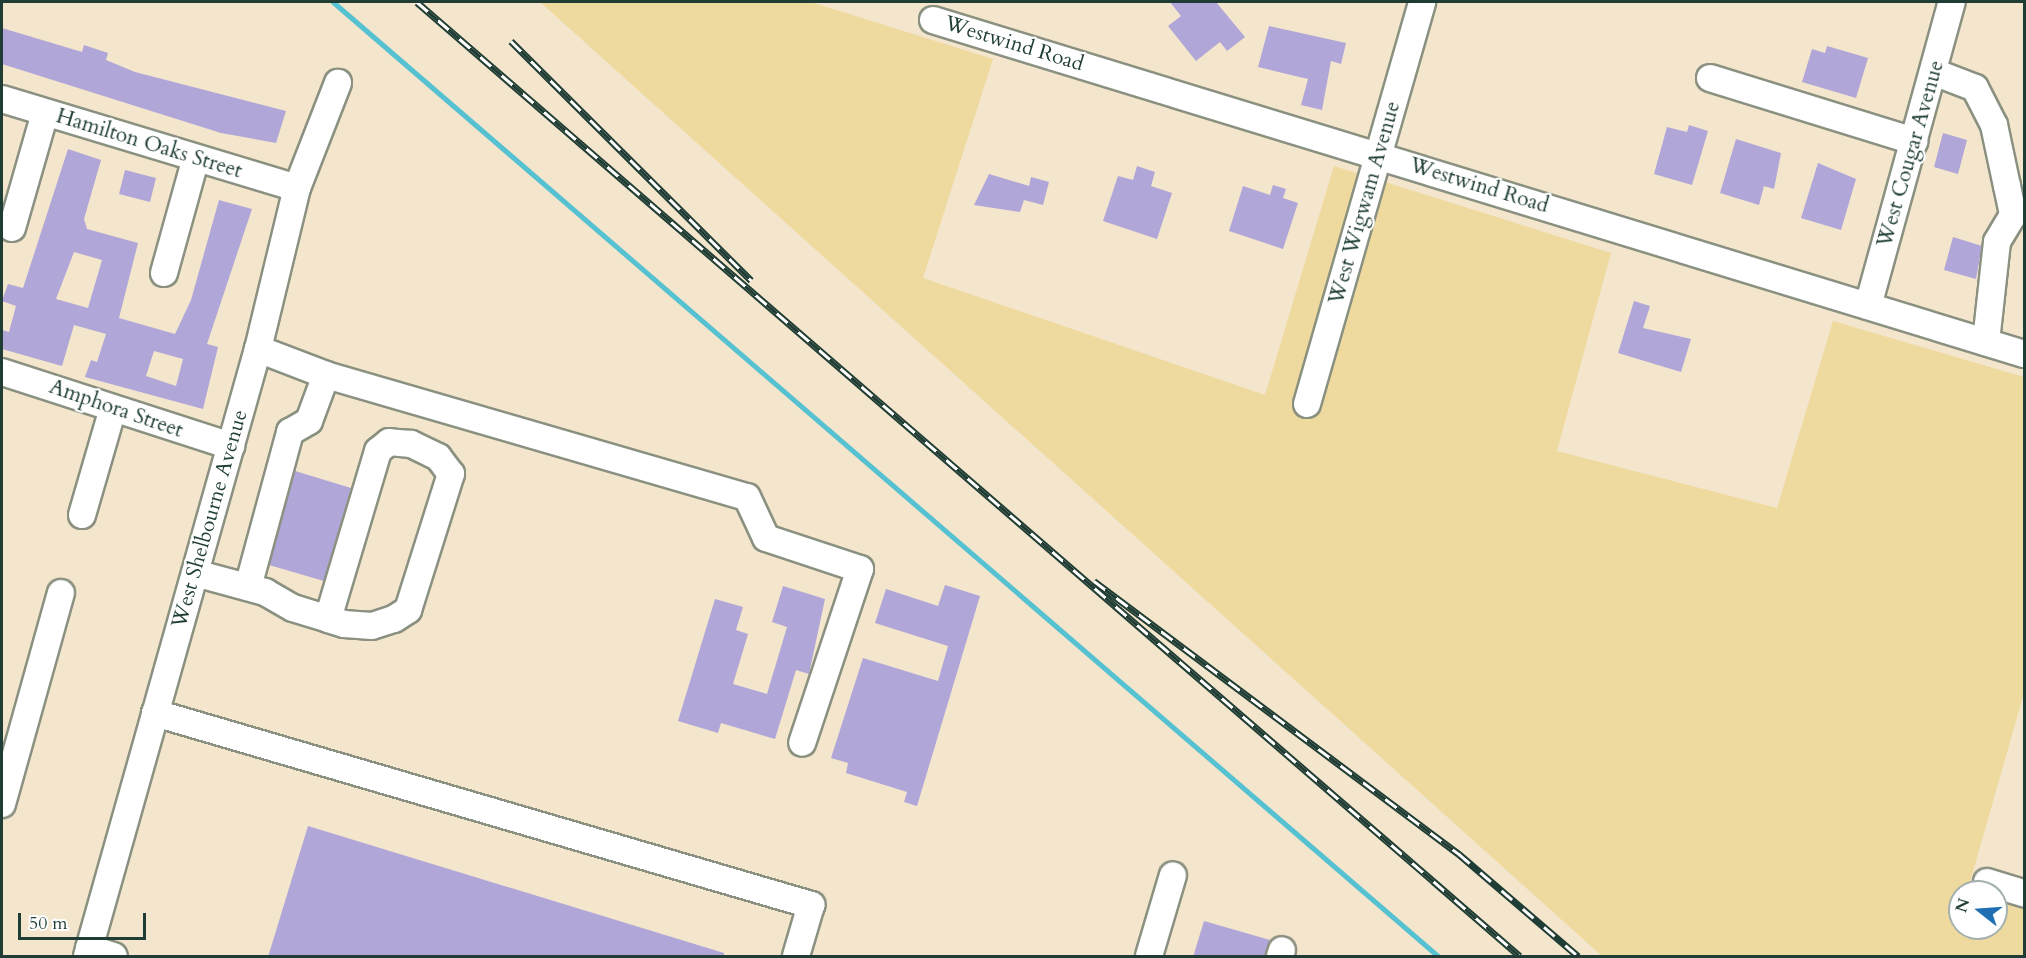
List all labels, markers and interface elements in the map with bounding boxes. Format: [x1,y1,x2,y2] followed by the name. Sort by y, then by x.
[941,11,1087,77] street label: Westwind Road
[1872,58,1950,250] street label: West Cougar Avenue
[1324,98,1406,308] street label: West Wigwam Avenue
[53,104,245,184] street label: Hamilton Oaks Street
[1406,153,1552,219] street label: Westwind Road
[46,374,186,444] street label: Amphora Street
[167,407,253,631] street label: West Shelbourne Avenue
[1948,880,2008,940] north arrow
[1950,895,1975,915] text: N
[21,901,148,939] scale bar
[29,911,68,936] text: 50 m

